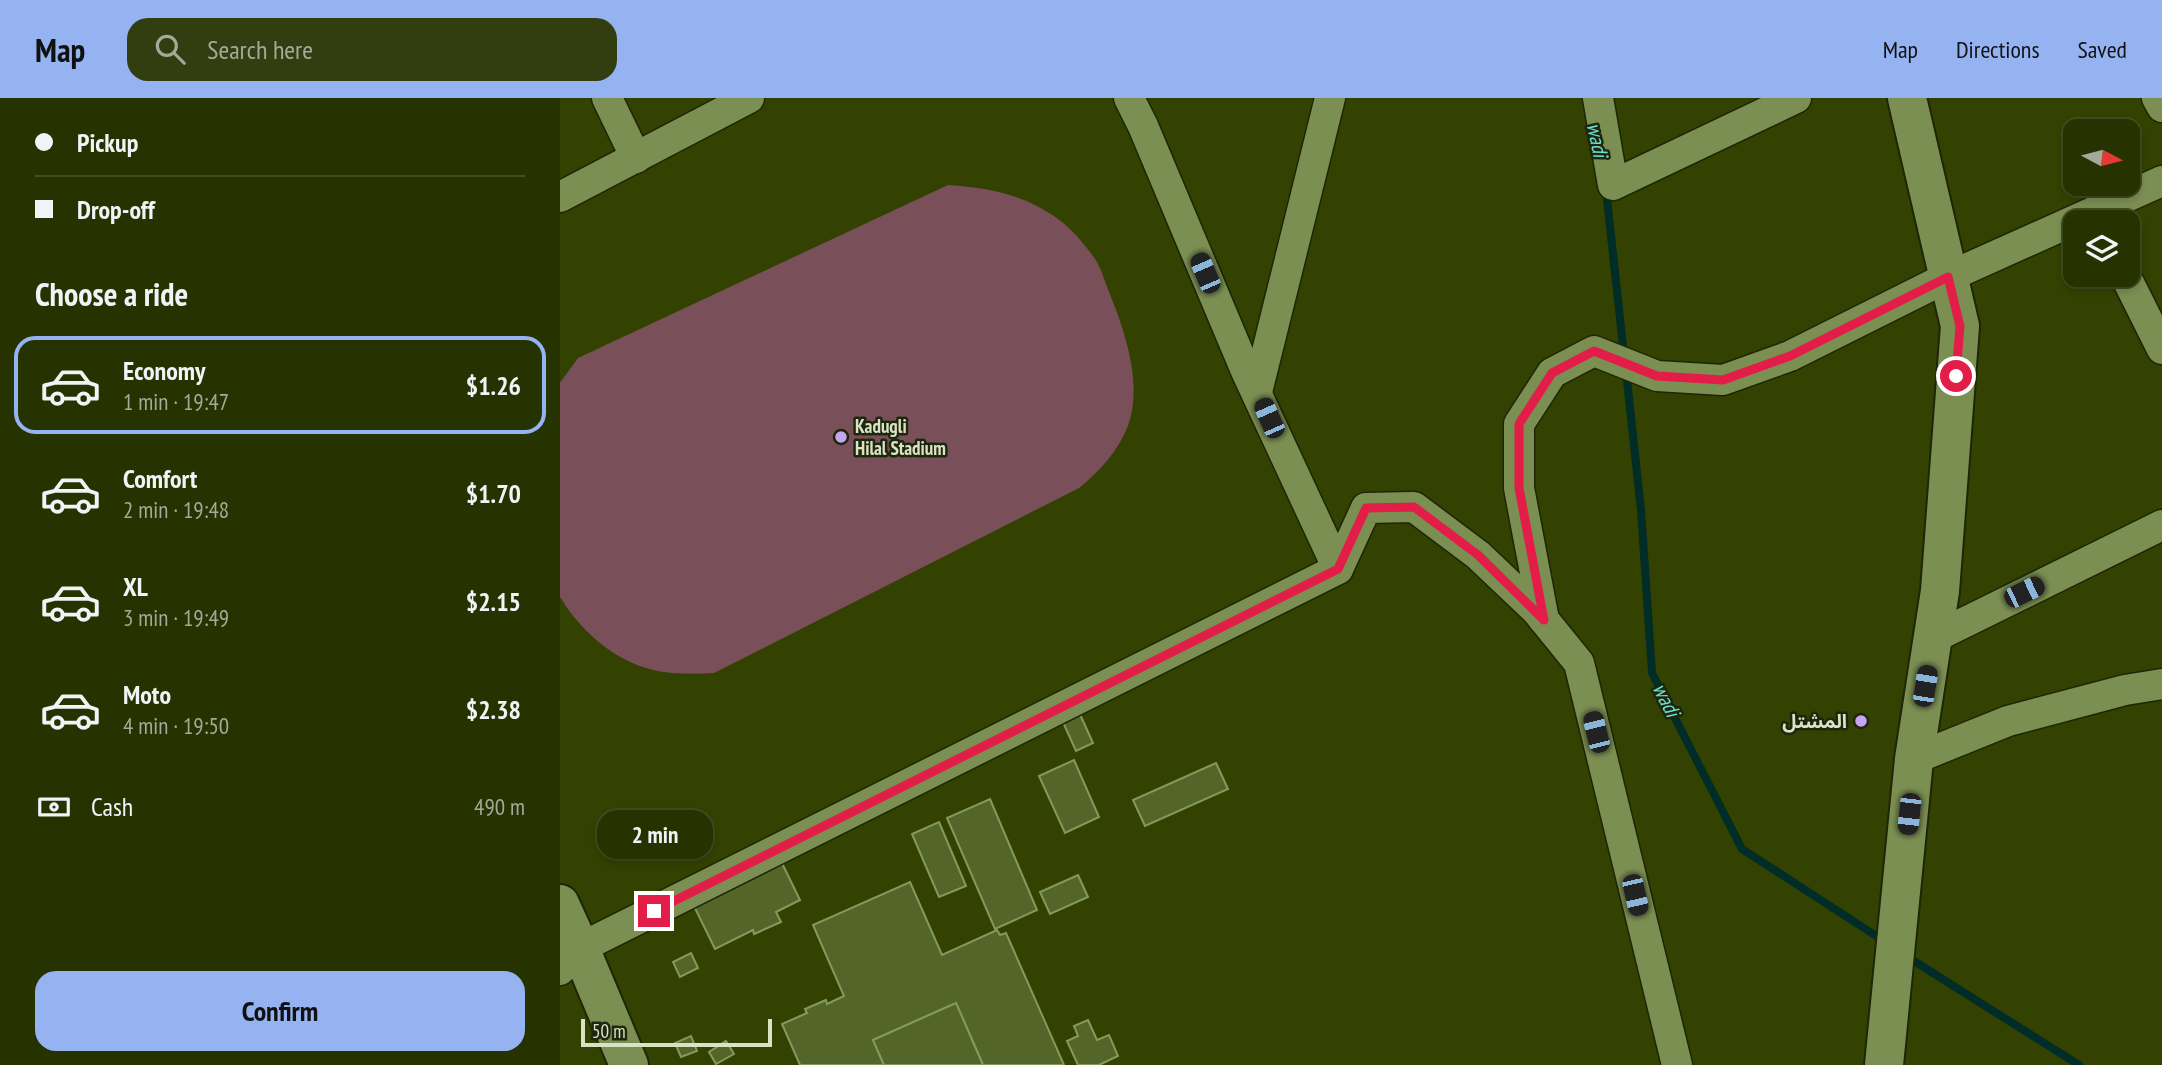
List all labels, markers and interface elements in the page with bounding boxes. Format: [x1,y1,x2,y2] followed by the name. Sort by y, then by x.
[127,18,617,81] search box
[35,28,85,71] text: Map
[151,30,189,68] icon: search
[207,33,313,66] text: Search here
[1883,34,1918,65] text: Map
[1956,34,2040,65] text: Directions
[2078,34,2127,65] text: Saved
[2063,119,2140,196] north arrow
[2063,119,2140,287] map controls
[1581,120,1615,162] water label: wadi
[77,126,138,159] text: Pickup
[77,193,155,226] text: Drop-off
[2063,210,2140,287] button: layers
[1188,250,1223,296] car
[35,273,188,315] text: Choose a ride
[39,354,102,417] icon: car
[123,354,205,387] text: Economy
[1940,360,1972,392] route start
[466,369,521,402] text: $1.26
[123,387,229,416] text: 1 min · 19:47
[1251,395,1288,441] car
[855,414,946,460] place label: Kadugli Hilal Stadium
[833,429,849,445] marker: Kadugli Hilal Stadium
[39,462,102,525] icon: car
[123,462,197,495] text: Comfort
[466,477,521,510] text: $1.70
[123,495,229,524] text: 2 min · 19:48
[39,570,102,633] icon: car
[123,570,148,603] text: XL
[2001,573,2048,611] car
[466,585,521,618] text: $2.15
[123,603,229,632] text: 3 min · 19:49
[1912,664,1939,708] car
[39,678,102,741] icon: car
[123,678,171,711] text: Moto
[1647,678,1687,723] water label: wadi
[466,693,521,726] text: $2.38
[1581,709,1612,755] car
[1782,709,1847,733] place label: المشتل
[123,711,229,740] text: 4 min · 19:50
[1853,713,1869,729] marker: المشتل
[35,788,73,826] icon: cash
[91,790,133,823] text: Cash
[474,792,525,821] text: 490 m
[1897,792,1922,836] car
[596,810,712,858] callout: 2 min
[632,820,678,849] text: 2 min
[1621,872,1650,918] car
[638,895,670,927] route end
[35,971,525,1051] button: Confirm
[581,1016,772,1048] scale bar
[592,1019,626,1043] text: 50 m

